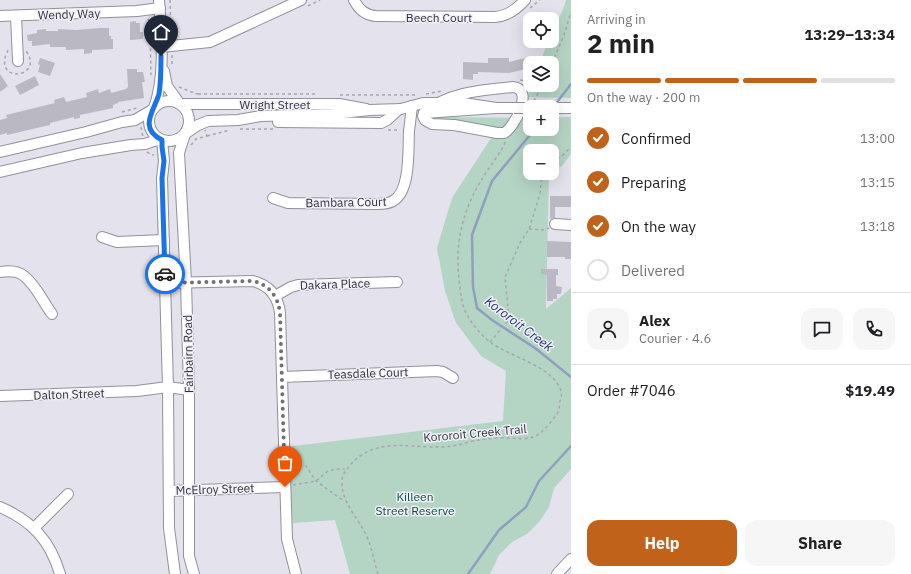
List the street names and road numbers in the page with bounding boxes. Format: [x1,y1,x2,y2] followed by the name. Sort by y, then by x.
[37,5,101,23] street label: Wendy Way
[406,10,472,25] street label: Beech Court
[239,97,311,112] street label: Wright Street
[305,194,387,210] street label: Bambara Court
[300,275,371,293] street label: Dakara Place
[180,315,196,393] street label: Fairbairn Road
[327,364,409,382] street label: Teasdale Court
[33,385,105,403] street label: Dalton Street
[423,421,527,445] street label: Kororoit Creek Trail
[175,480,255,498] street label: McElroy Street

